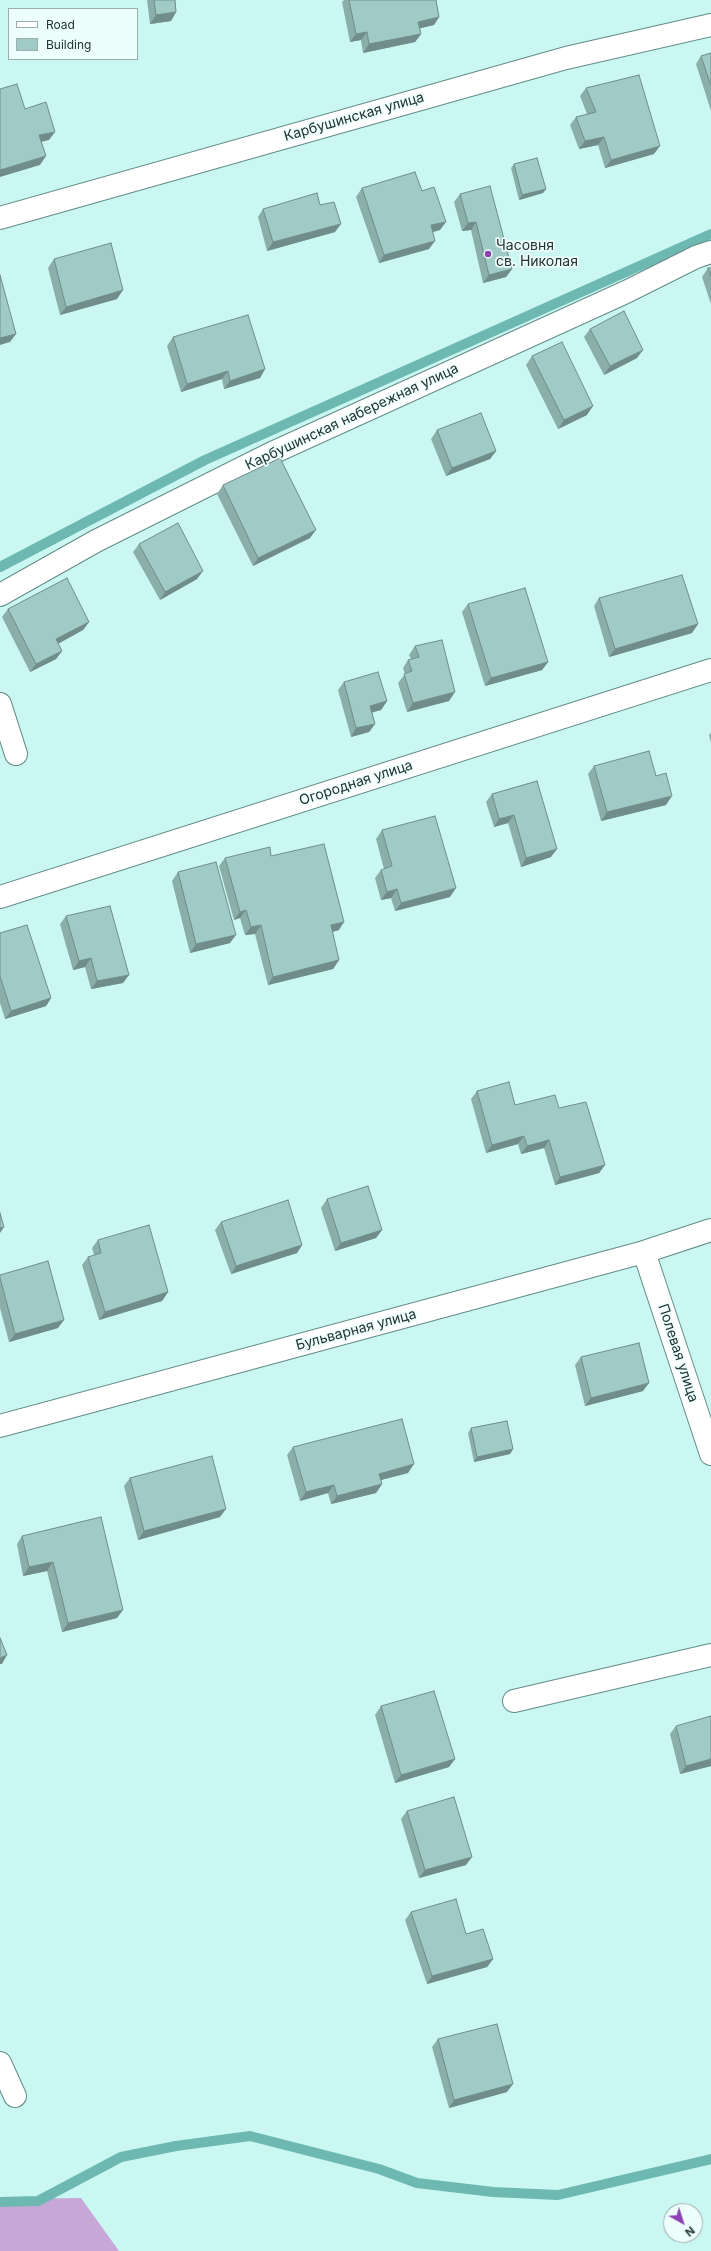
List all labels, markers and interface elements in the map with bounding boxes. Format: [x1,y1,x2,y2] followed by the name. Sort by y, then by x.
[8,8,138,60] legend
[46,17,75,32] text: Road
[46,37,91,52] text: Building
[282,89,426,145] street label: Карбушинская улица
[496,238,578,270] place label: Часовня св. Николая
[483,249,493,259] marker: Часовня св. Николая
[243,360,461,474] street label: Карбушинская набережная улица
[297,757,415,809] street label: Огородная улица
[654,1302,702,1404] street label: Полевая улица
[294,1306,418,1354] street label: Бульварная улица
[663,2203,703,2243] north arrow
[682,2223,698,2240] text: N

